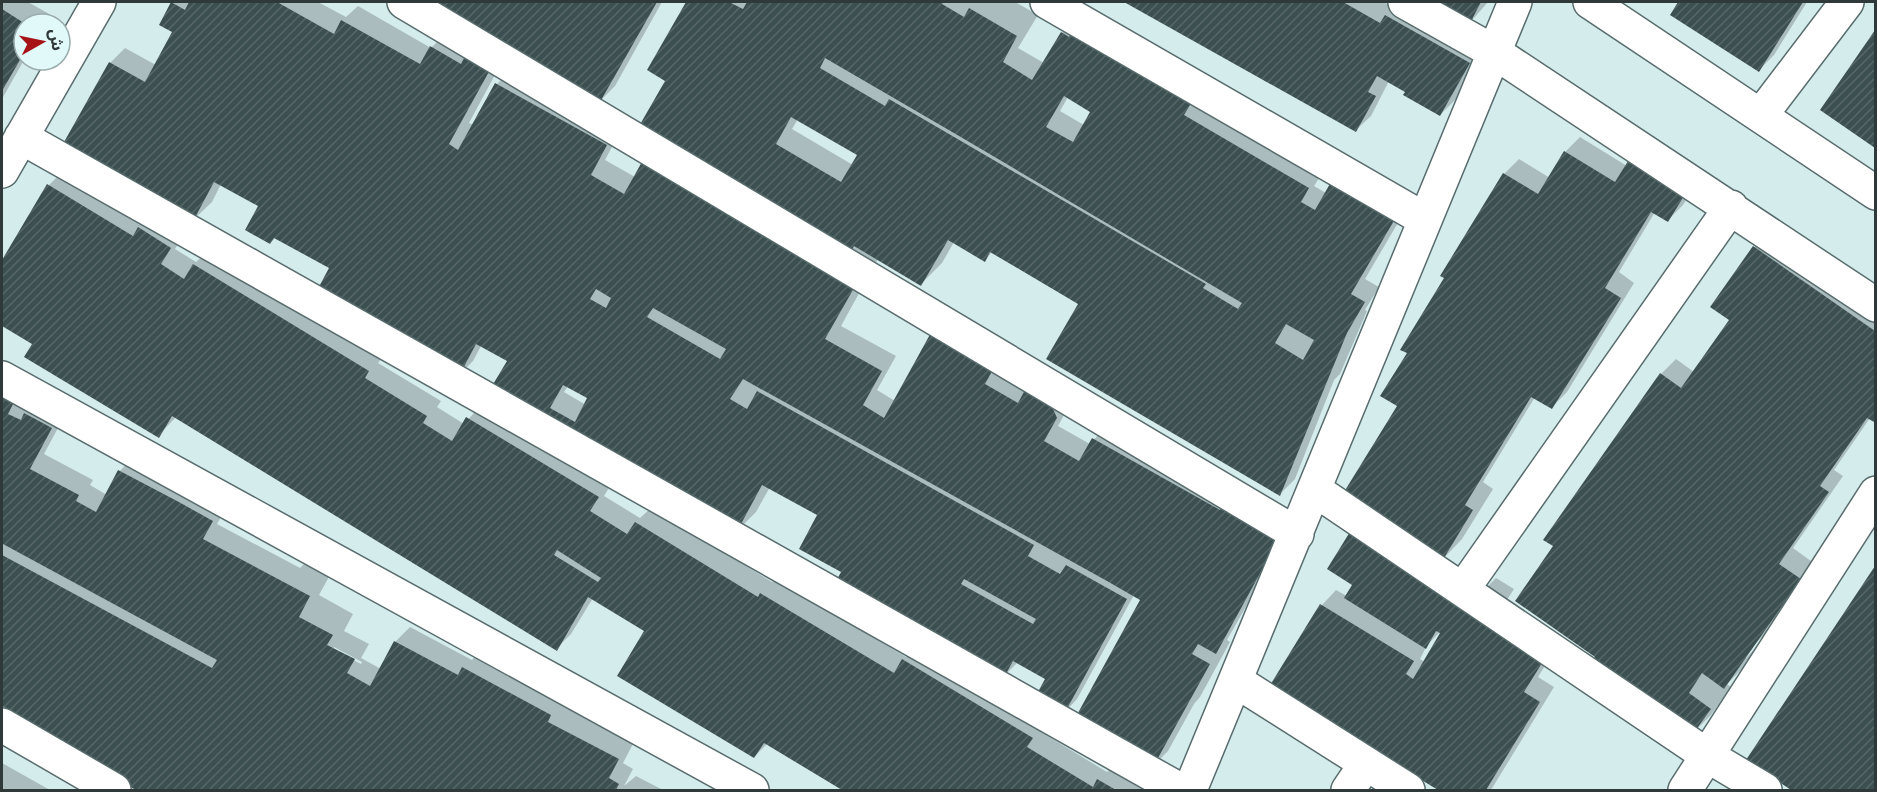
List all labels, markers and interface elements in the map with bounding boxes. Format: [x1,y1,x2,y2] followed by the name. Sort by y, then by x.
[12,12,72,72] north arrow
[45,27,68,52] text: ش

